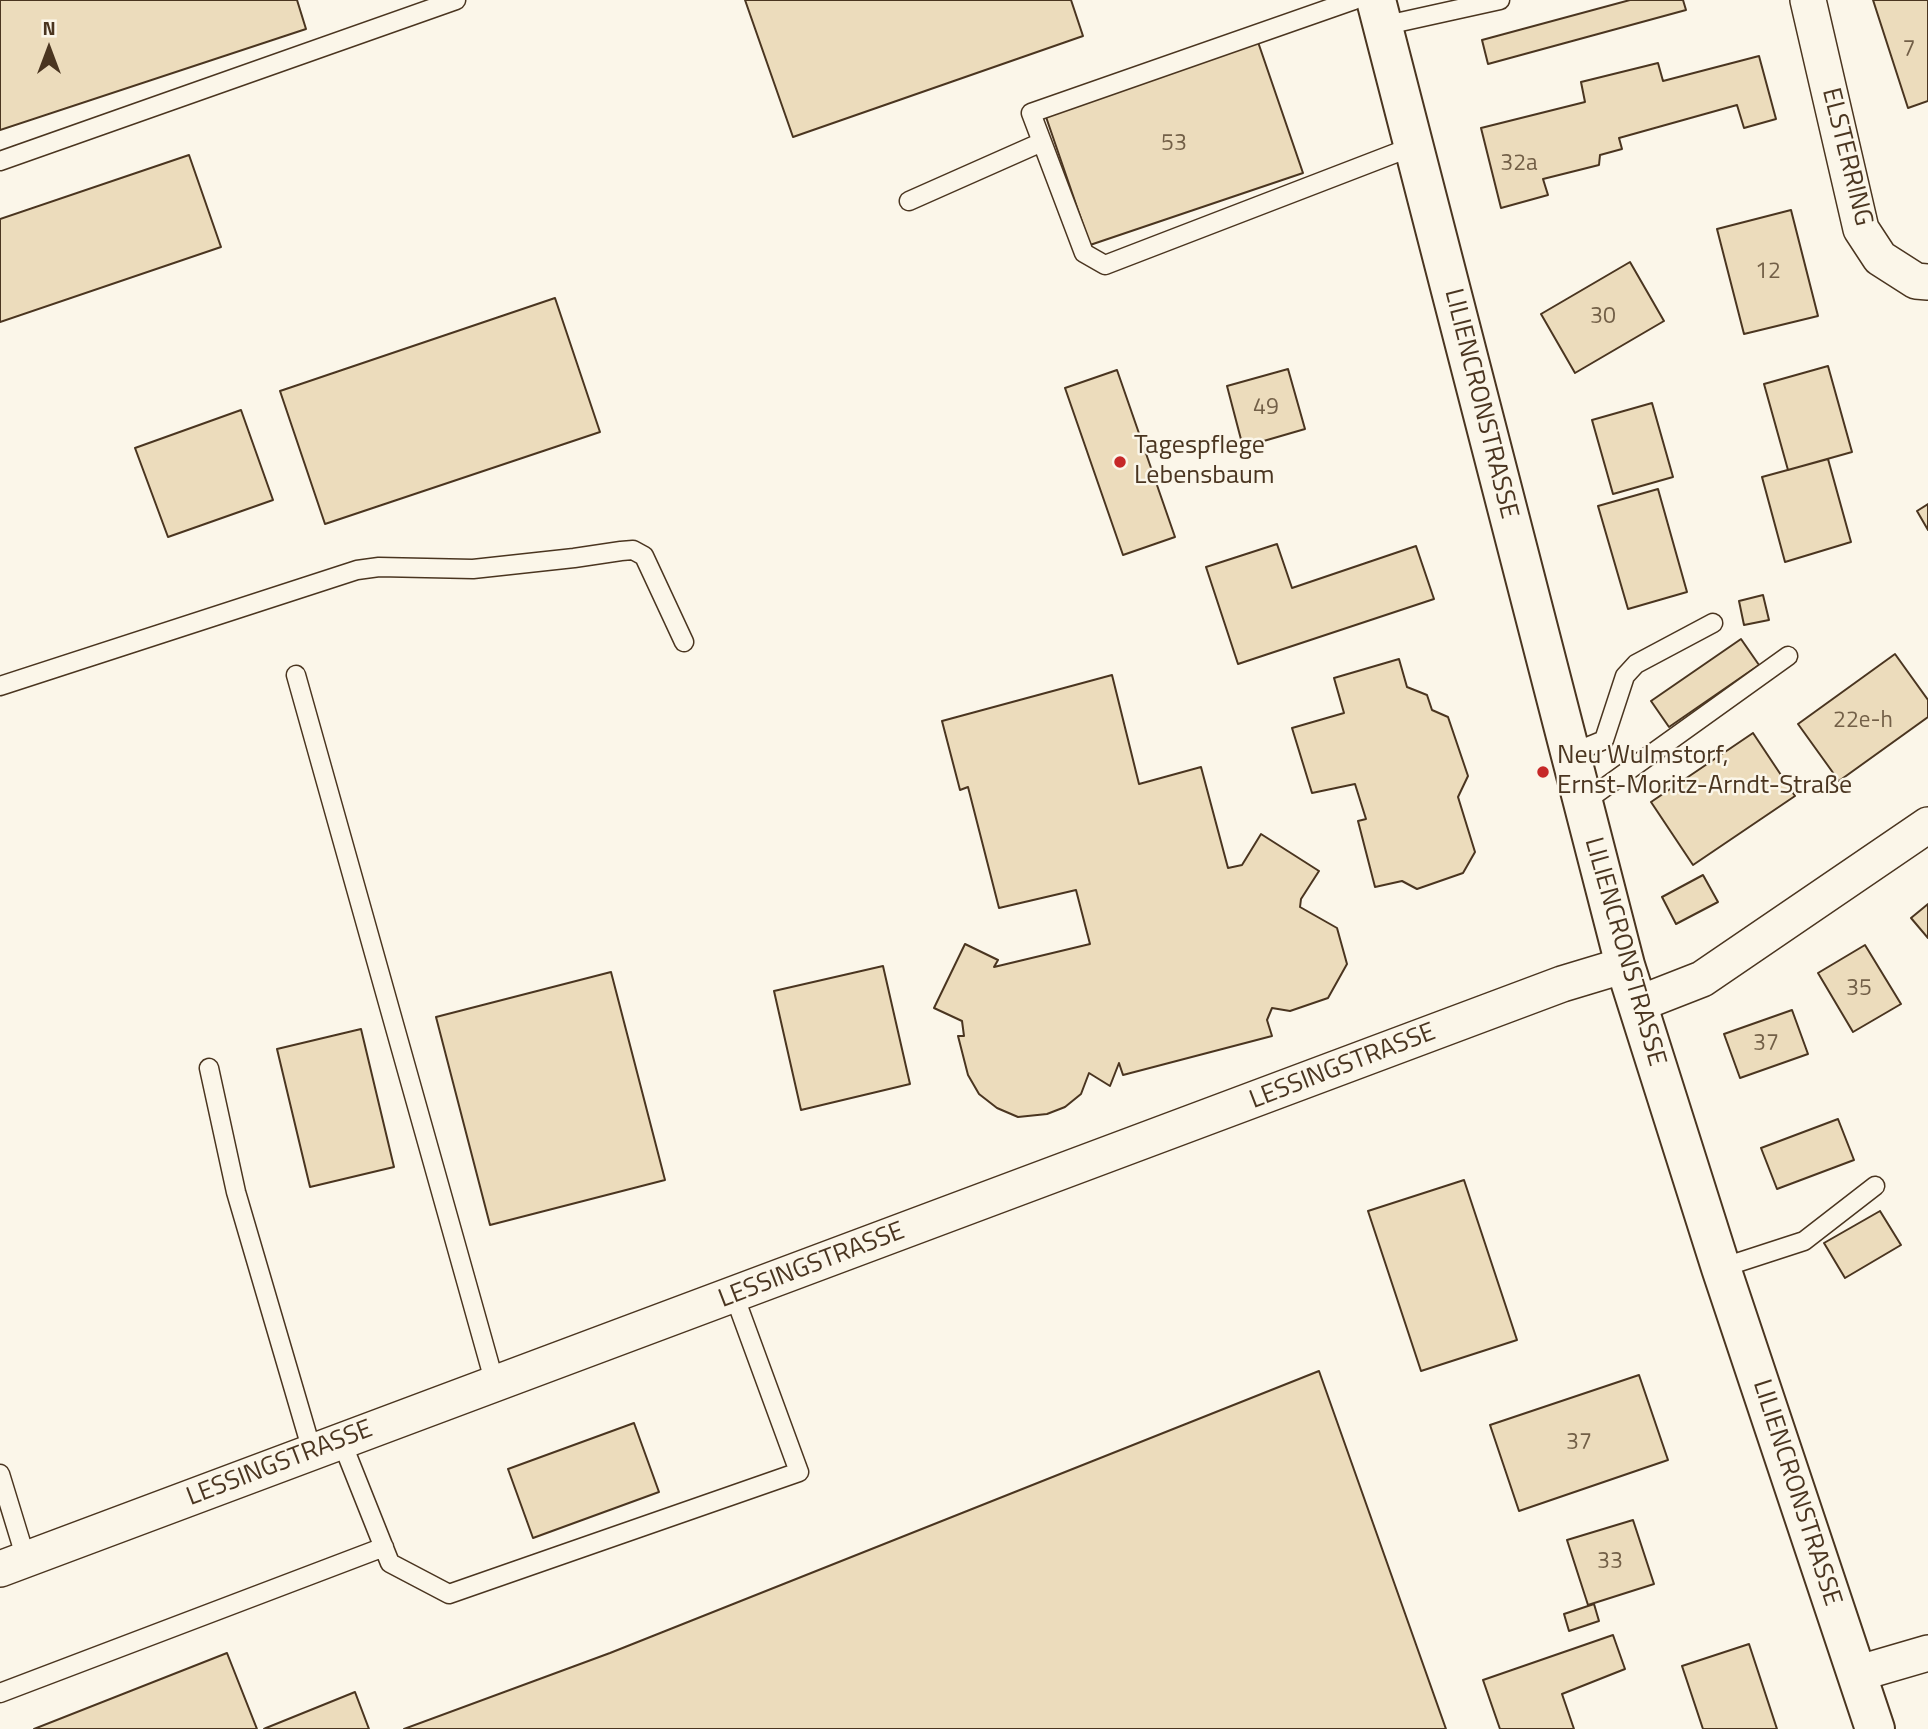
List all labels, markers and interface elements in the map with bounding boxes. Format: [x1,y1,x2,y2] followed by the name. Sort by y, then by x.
[42,13,56,42] text: N
[14,14,84,84] north arrow
[1903,36,1915,64] house number: 7
[1814,85,1878,229] street label: ELSTERRING
[1161,130,1187,158] house number: 53
[1500,150,1538,178] house number: 32a
[1755,258,1781,286] house number: 12
[1436,286,1524,522] street label: LILIENCRONSTRASSE
[1590,303,1616,331] house number: 30
[1253,394,1279,422] house number: 49
[1134,431,1275,492] place label: Tagespflege Lebensbaum
[1112,454,1128,470] marker: Tagespflege Lebensbaum
[1833,707,1893,735] house number: 22e-h
[1557,741,1852,802] place label: Neu Wulmstorf, Ernst-Moritz-Arndt-Straße
[1535,764,1551,780] marker: Neu Wulmstorf, Ernst-Moritz-Arndt-Straße
[1576,834,1672,1070] street label: LILIENCRONSTRASSE
[1846,975,1872,1003] house number: 35
[1246,1017,1440,1117] street label: LESSINGSTRASSE
[1753,1030,1779,1058] house number: 37
[715,1216,909,1316] street label: LESSINGSTRASSE
[1745,1376,1847,1610] street label: LILIENCRONSTRASSE
[183,1414,377,1514] street label: LESSINGSTRASSE
[1566,1429,1592,1457] house number: 37
[1597,1548,1623,1576] house number: 33

